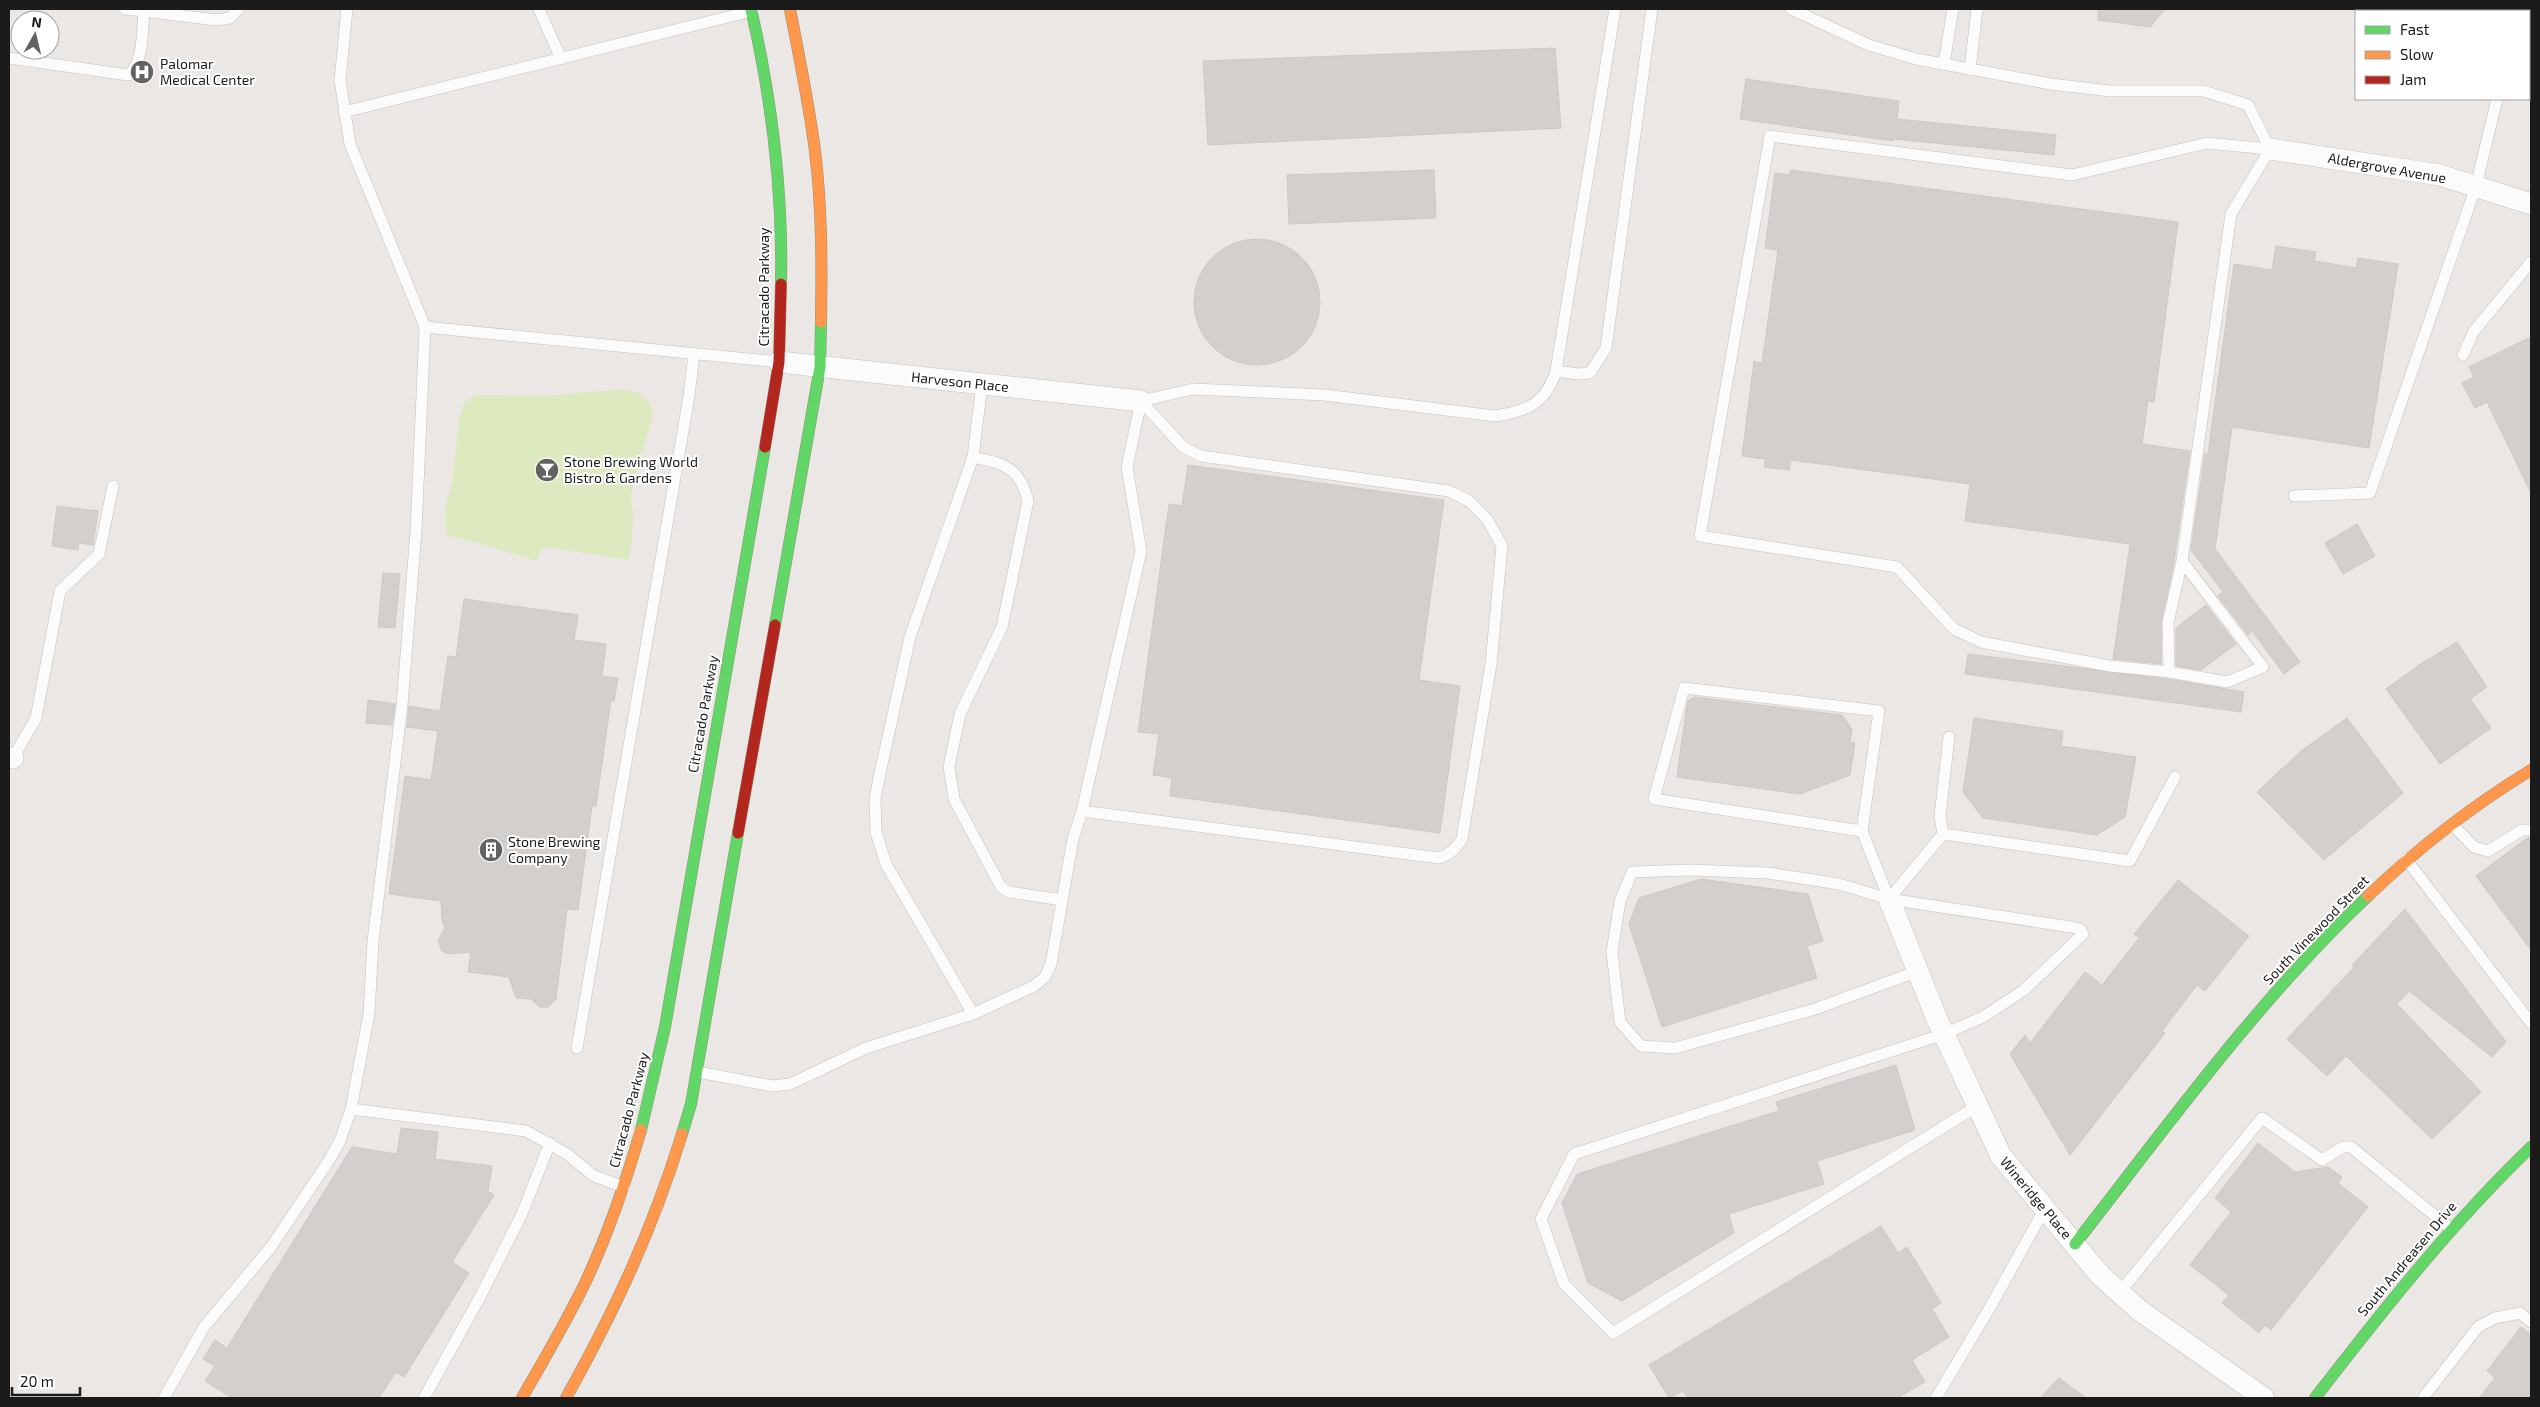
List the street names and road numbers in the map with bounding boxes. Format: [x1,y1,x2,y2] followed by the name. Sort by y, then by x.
[2327,149,2447,186] street label: Aldergrove Avenue
[755,227,772,346] street label: Citracado Parkway
[910,368,1010,395] street label: Harveson Place
[684,653,721,774] street label: Citracado Parkway
[2259,872,2372,988] street label: South Vinewood Street
[605,1050,652,1170] street label: Citracado Parkway
[1997,1153,2076,1242] street label: Wineridge Place
[2354,1198,2460,1320] street label: South Andreasen Drive

